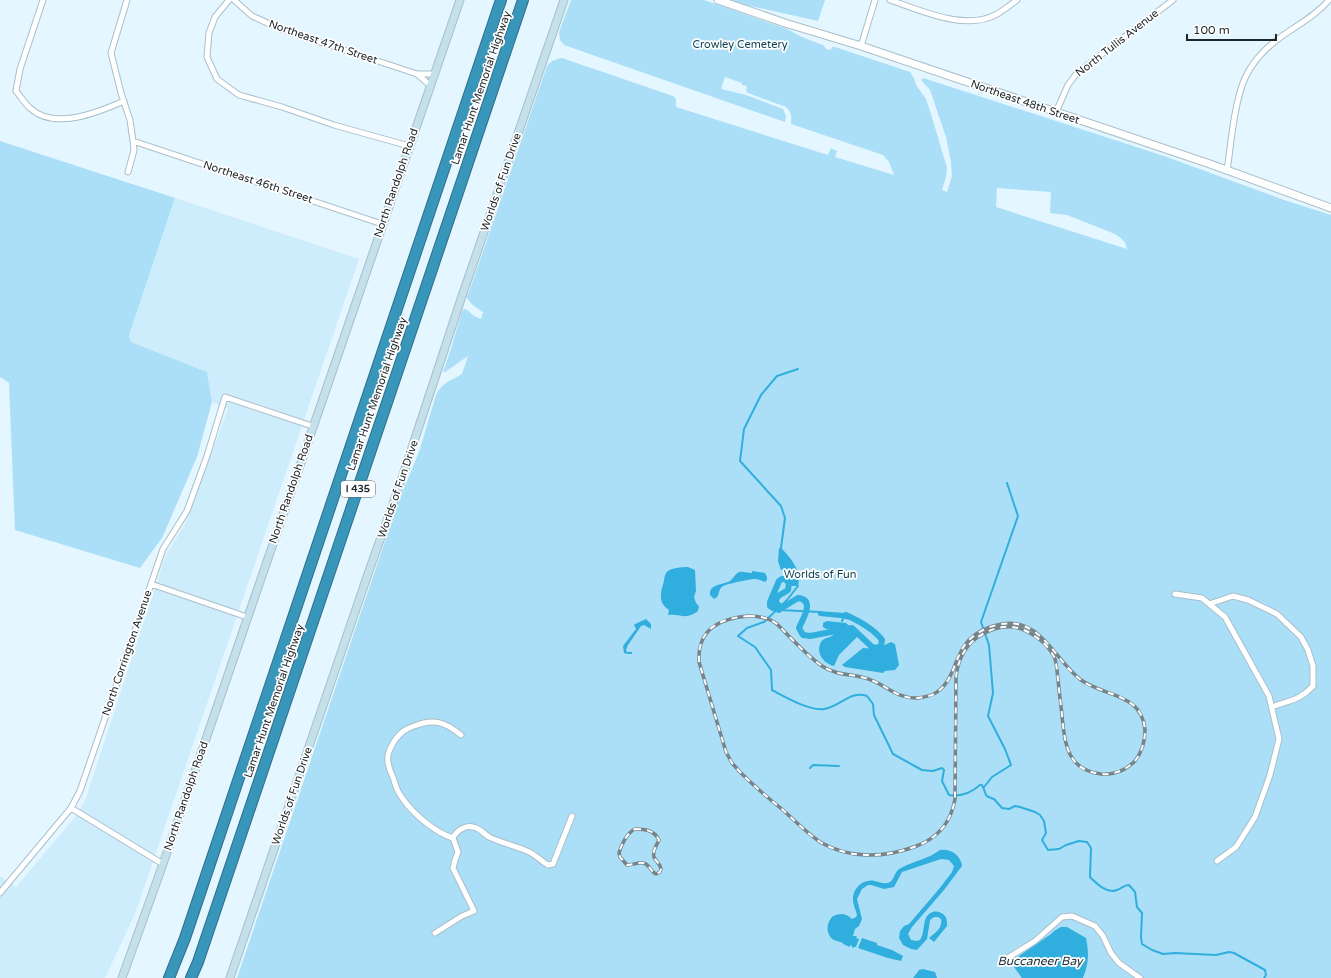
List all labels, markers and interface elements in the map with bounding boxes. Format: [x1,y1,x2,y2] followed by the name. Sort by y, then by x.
[1073,7,1161,79] street label: North Tullis Avenue
[449,9,513,167] street label: Lamar Hunt Memorial Highway
[1187,16,1276,42] scale bar
[267,17,379,67] street label: Northeast 47th Street
[1193,23,1230,37] text: 100 m
[692,38,788,51] park label: Crowley Cemetery
[969,77,1081,127] street label: Northeast 48th Street
[371,127,421,239] street label: North Randolph Road
[478,131,524,233] street label: Worlds of Fun Drive
[202,158,314,206] street label: Northeast 46th Street
[345,315,409,473] street label: Lamar Hunt Memorial Highway
[266,433,316,545] street label: North Randolph Road
[375,438,421,540] street label: Worlds of Fun Drive
[341,481,375,497] road number: I 435
[784,568,856,581] park label: Worlds of Fun
[99,588,155,718] street label: North Corrington Avenue
[242,622,306,780] street label: Lamar Hunt Memorial Highway
[161,740,211,852] street label: North Randolph Road
[269,745,315,847] street label: Worlds of Fun Drive
[997,954,1084,968] water label: Buccaneer Bay

